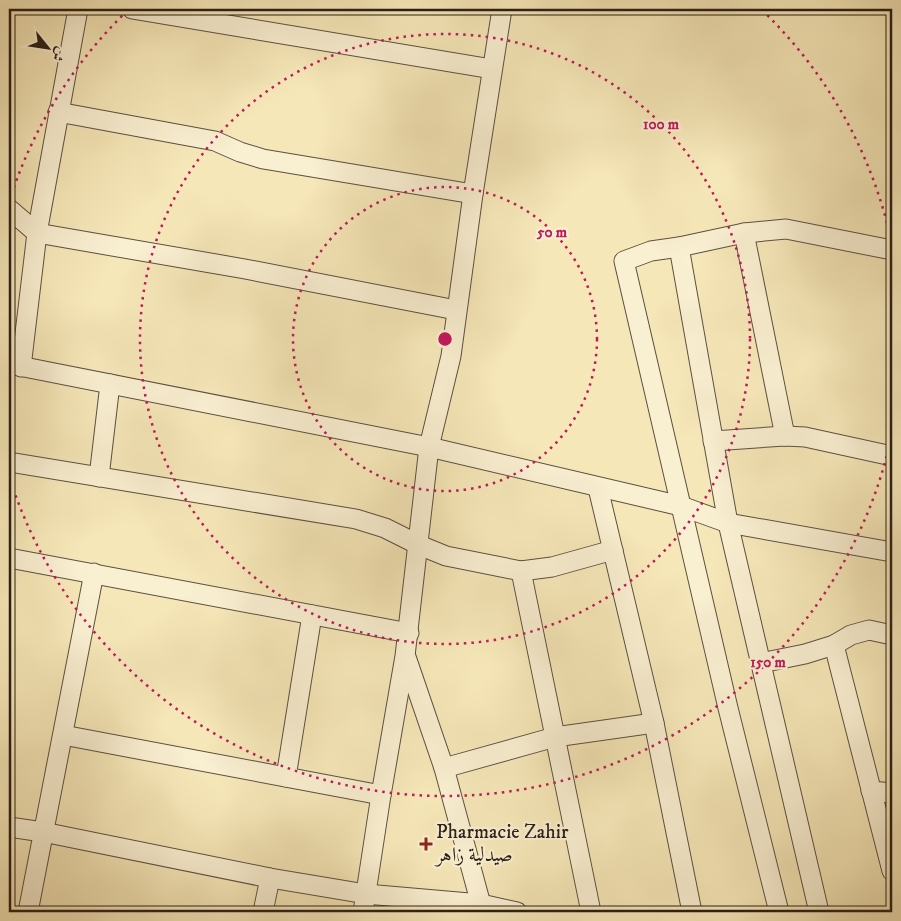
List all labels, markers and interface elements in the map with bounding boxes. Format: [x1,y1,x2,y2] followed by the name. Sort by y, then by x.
[22,22,72,72] north arrow
[47,43,70,65] text: ش
[643,115,680,134] text: 100 m
[536,223,568,242] text: 50 m
[436,330,454,348] centre of rings
[750,653,786,672] text: 150 m
[434,820,569,868] place label: Pharmacie Zahir صيدلية زاهر
[420,838,432,850] marker: Pharmacie Zahir صيدلية زاهر

